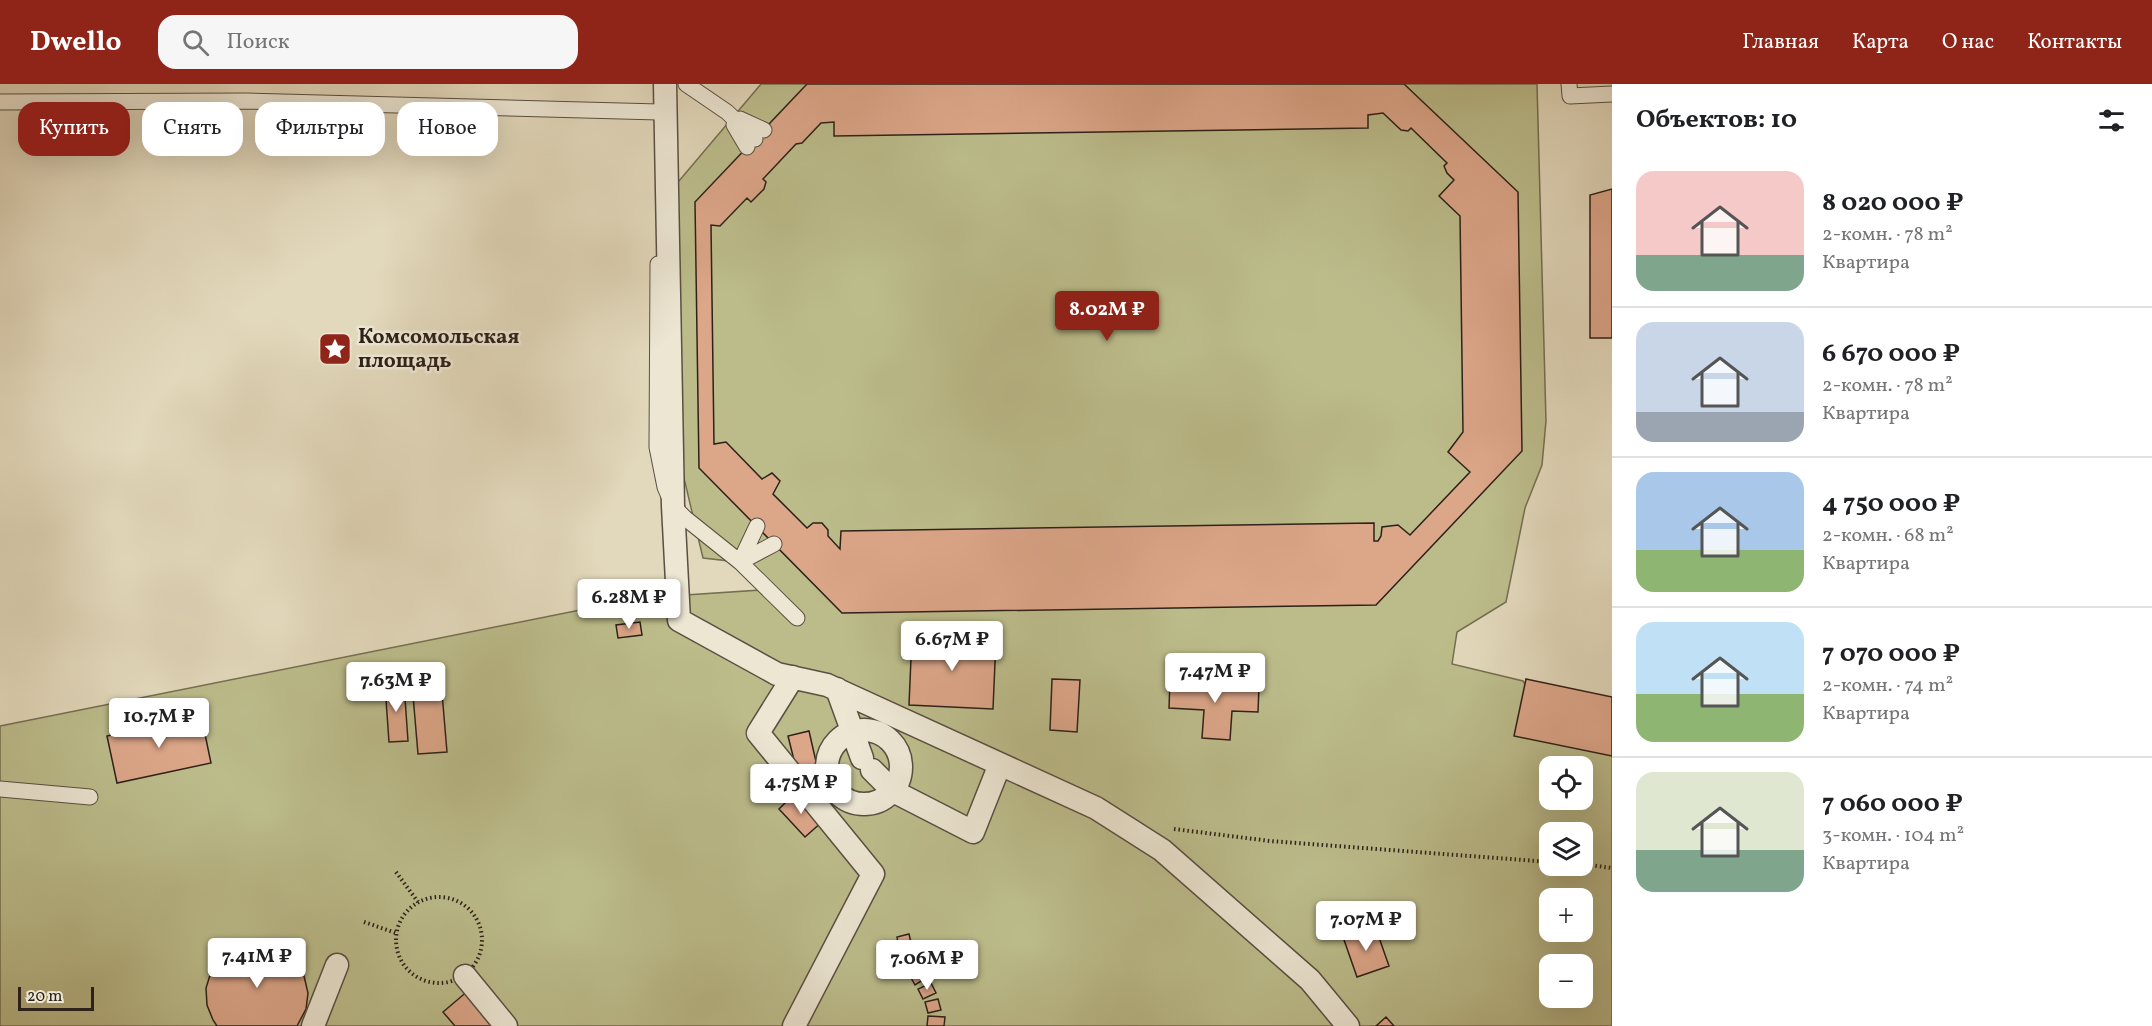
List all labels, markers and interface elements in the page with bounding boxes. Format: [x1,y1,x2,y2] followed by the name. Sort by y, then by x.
[158,15,578,69] search box
[30,23,122,62] text: Dwello
[179,26,212,59] icon: search
[227,27,290,58] text: Поиск
[1742,28,1819,57] text: Главная
[1852,28,1909,57] text: Карта
[1942,28,1994,57] text: О нас
[2027,28,2122,57] text: Контакты
[18,102,130,156] chip: Купить
[142,102,243,156] chip: Снять
[255,102,385,156] chip: Фильтры
[397,102,498,156] chip: Новое
[1636,102,1797,138] text: Объектов: 10
[2095,104,2128,137] icon: filters
[1822,185,1964,221] text: 8 020 000 ₽
[1684,195,1756,267] icon: home
[1822,221,1953,249] text: 2-комн. · 78 m²
[1822,249,1910,277] text: Квартира
[1052,291,1162,342] pin: 8.02M ₽
[1069,296,1145,324] text: 8.02M ₽
[358,323,519,376] place label: Комсомольская площадь
[317,331,353,367] place icon: Комсомольская площадь
[1822,336,1960,372] text: 6 670 000 ₽
[1684,346,1756,418] icon: home
[1822,372,1953,400] text: 2-комн. · 78 m²
[1822,400,1910,428] text: Квартира
[1822,486,1960,522] text: 4 750 000 ₽
[1684,496,1756,568] icon: home
[1822,522,1954,550] text: 2-комн. · 68 m²
[1822,550,1910,578] text: Квартира
[574,579,684,630] pin: 6.28M ₽
[592,584,667,612] text: 6.28M ₽
[897,621,1007,672] pin: 6.67M ₽
[915,626,989,654] text: 6.67M ₽
[1822,636,1960,672] text: 7 070 000 ₽
[1684,646,1756,718] icon: home
[1160,653,1270,704] pin: 7.47M ₽
[1179,658,1251,686] text: 7.47M ₽
[341,662,451,713] pin: 7.63M ₽
[360,667,432,695] text: 7.63M ₽
[1822,672,1953,700] text: 2-комн. · 74 m²
[104,698,214,749] pin: 10.7M ₽
[1822,700,1910,728] text: Квартира
[123,703,195,731] text: 10.7M ₽
[1539,756,1593,1008] map controls
[1539,756,1593,810] button: locate
[746,764,856,815] pin: 4.75M ₽
[764,769,838,797] text: 4.75M ₽
[1822,786,1963,822] text: 7 060 000 ₽
[1684,796,1756,868] icon: home
[1539,822,1593,876] button: layers
[1822,822,1964,850] text: 3-комн. · 104 m²
[1822,850,1910,878] text: Квартира
[1539,888,1593,942] button: +
[1311,901,1421,952] pin: 7.07M ₽
[1330,906,1402,934] text: 7.07M ₽
[202,938,312,989] pin: 7.41M ₽
[872,940,982,991] pin: 7.06M ₽
[222,943,292,971] text: 7.41M ₽
[890,945,964,973] text: 7.06M ₽
[1539,954,1593,1008] button: −
[18,984,94,1012] scale bar
[27,986,62,1008] text: 20 m

